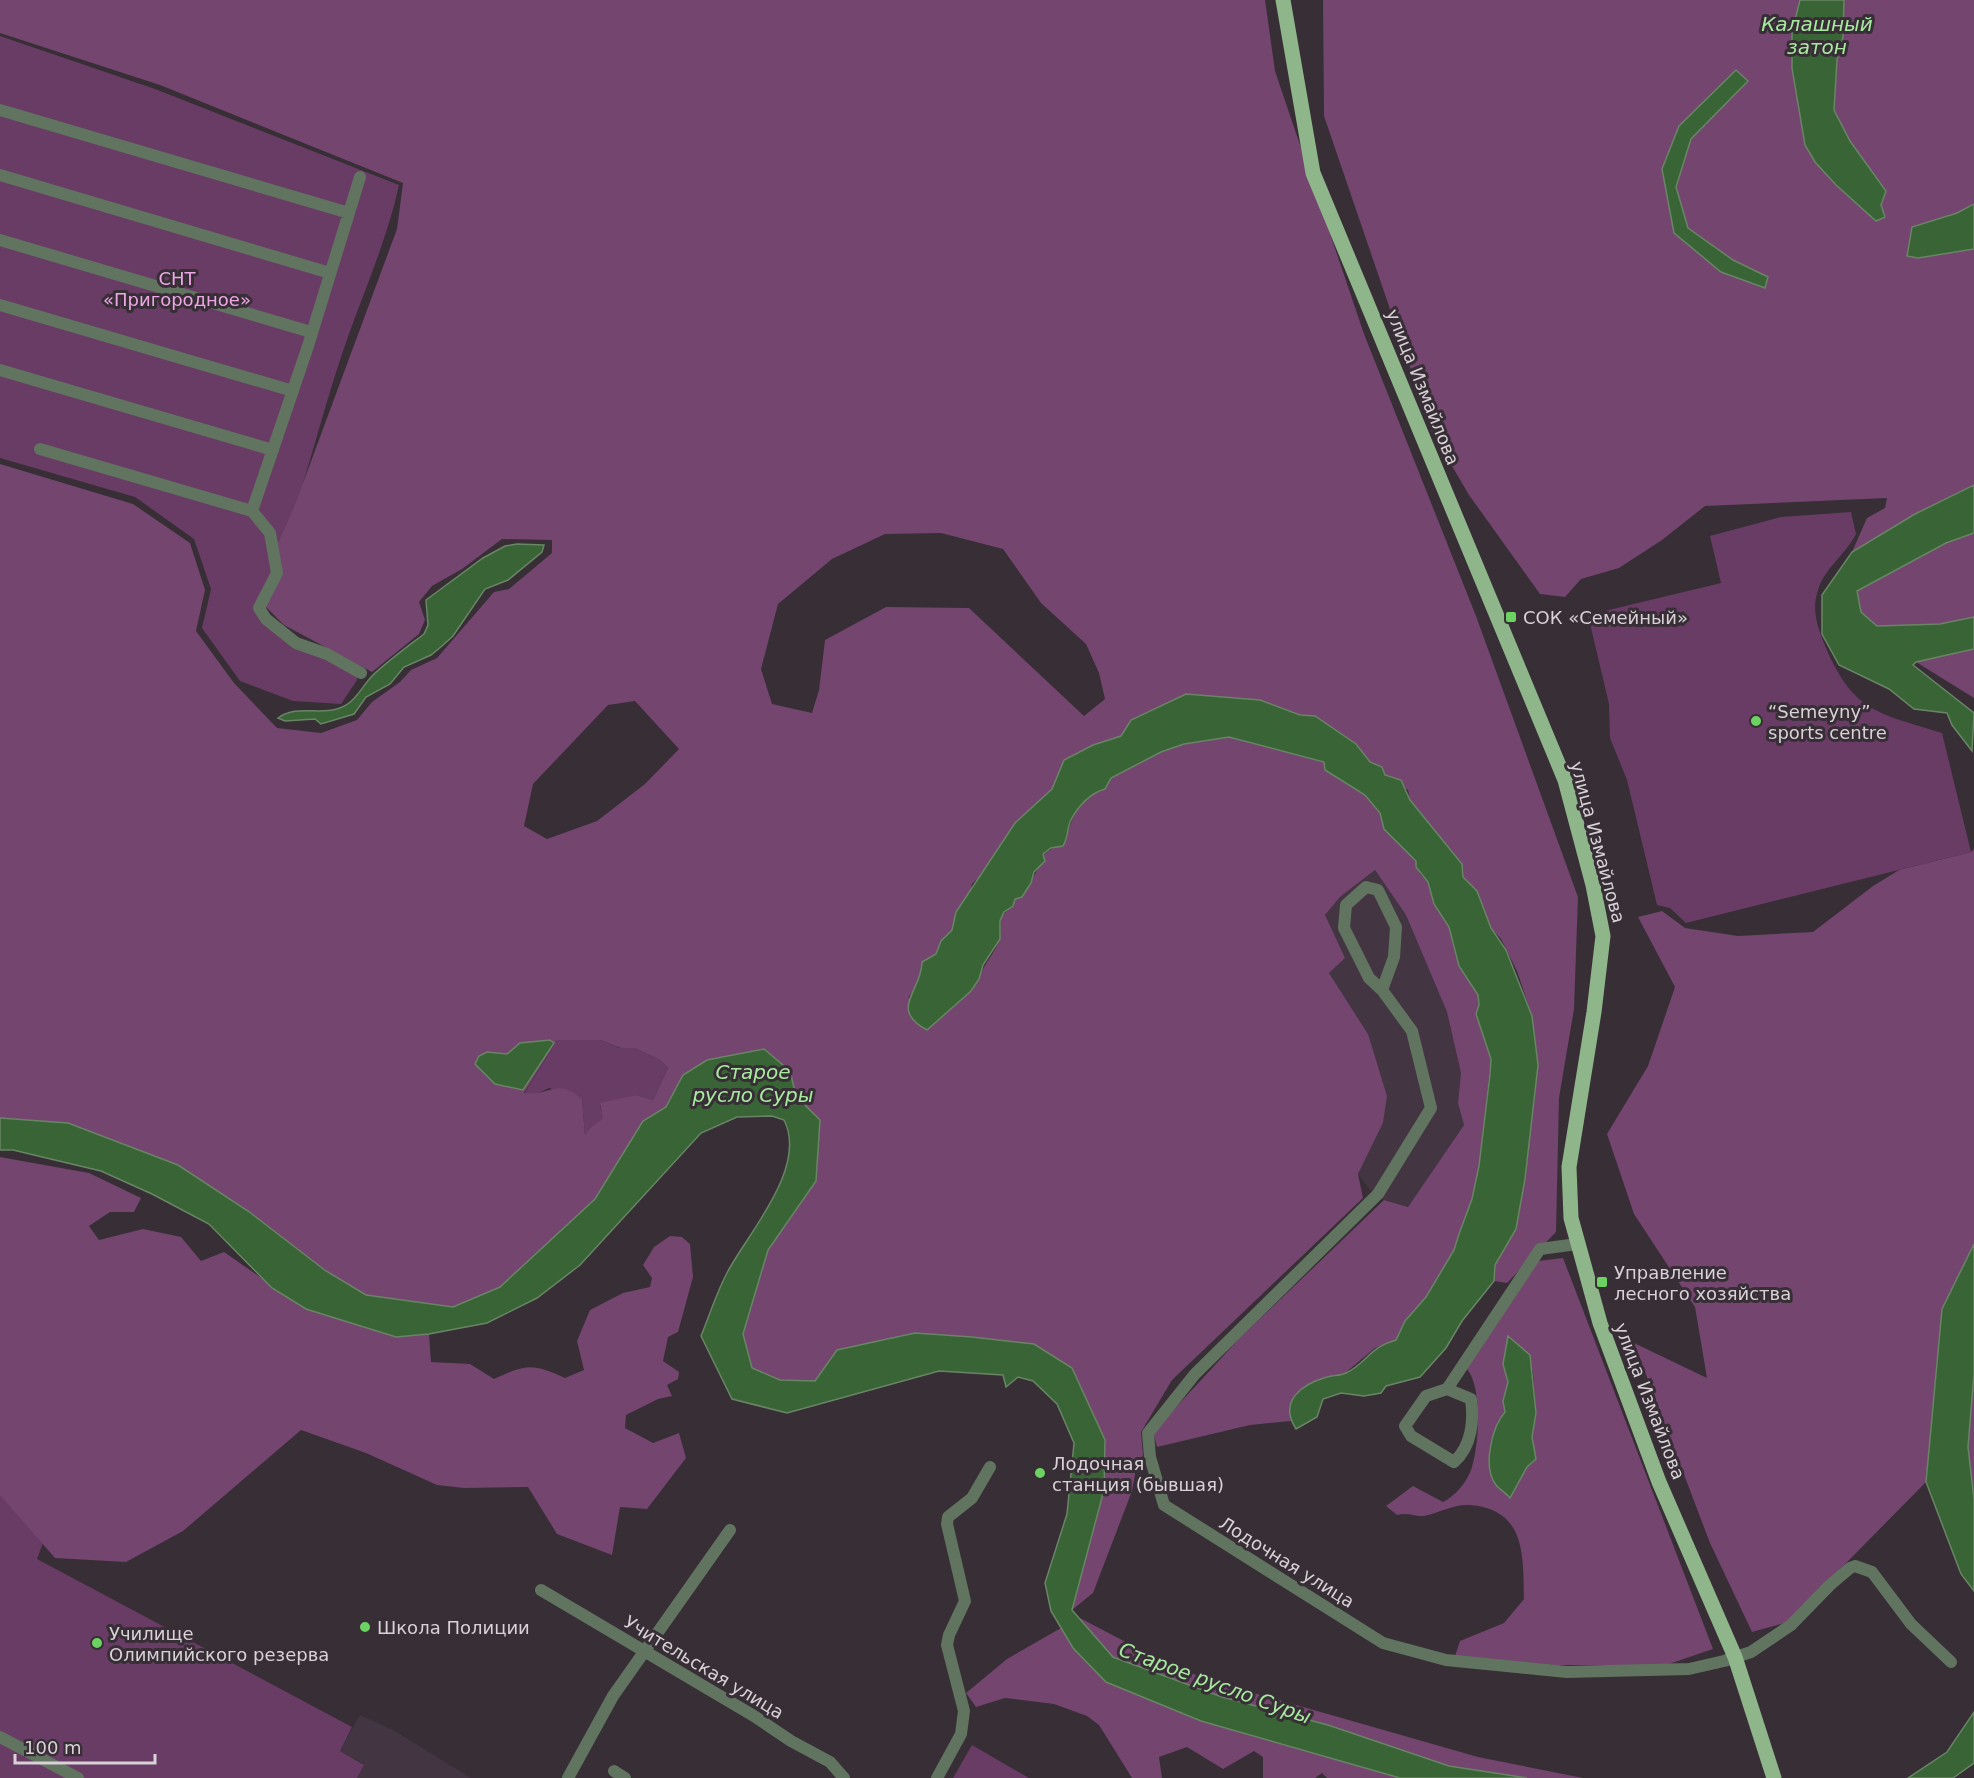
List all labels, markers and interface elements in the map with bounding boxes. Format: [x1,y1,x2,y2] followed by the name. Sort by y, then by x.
[1761,12,1873,59] water label: Калашный затон
[103,268,251,310] park label: СНТ «Пригородное»
[1382,306,1464,468] street label: улица Измайлова
[1523,607,1688,628] place label: СОК «Семейный»
[1504,610,1518,624] marker: СОК «Семейный»
[1768,701,1887,743] place label: “Semeyny” sports centre
[1749,714,1763,728] marker: “Semeyny” sports centre
[1566,759,1630,925] street label: улица Измайлова
[691,1060,814,1107] water label: Старое русло Суры
[1614,1262,1791,1304] place label: Управление лесного хозяйства
[1595,1275,1609,1289] marker: Управление лесного хозяйства
[1610,1320,1690,1482] street label: улица Измайлова
[1052,1453,1224,1495] place label: Лодочная станция (бывшая)
[1033,1466,1047,1480] marker: Лодочная станция (бывшая)
[1216,1512,1358,1612] street label: Лодочная улица
[620,1611,788,1723] street label: Учительская улица
[377,1617,530,1638] place label: Школа Полиции
[358,1620,372,1634] marker: Школа Полиции
[109,1623,329,1665] place label: Училище Олимпийского резерва
[90,1636,104,1650] marker: Училище Олимпийского резерва
[1116,1637,1314,1729] water label: Старое русло Суры
[15,1727,154,1765] scale bar
[24,1737,82,1758] text: 100 m

